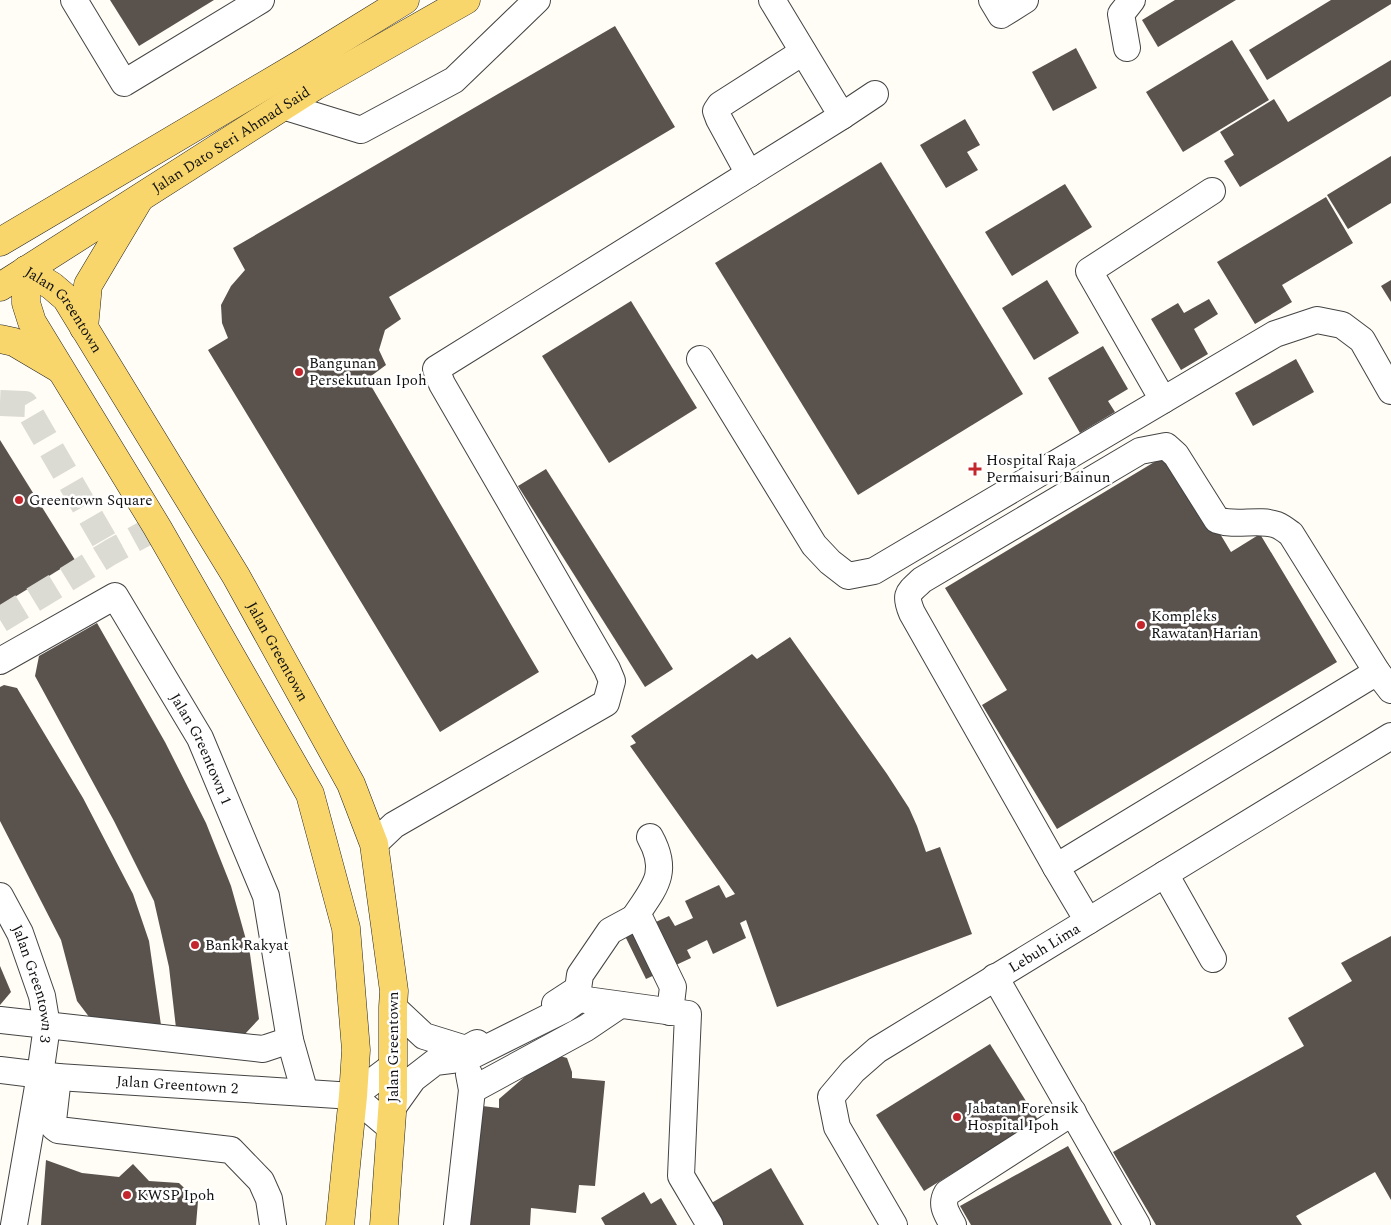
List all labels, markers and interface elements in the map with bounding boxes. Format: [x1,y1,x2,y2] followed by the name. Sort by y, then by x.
[147,80,315,199] street label: Jalan Dato Seri Ahmad Said
[20,260,109,358] street label: Jalan Greentown
[309,352,427,392] place label: Bangunan Persekutuan Ipoh
[293,366,305,378] marker: Bangunan Persekutuan Ipoh
[986,449,1111,489] place label: Hospital Raja Permaisuri Bainun
[968,462,982,476] marker: Hospital Raja Permaisuri Bainun
[29,489,153,512] place label: Greentown Square
[13,494,25,506] marker: Greentown Square
[241,597,315,706] street label: Jalan Greentown
[1151,605,1259,645] place label: Kompleks Rawatan Harian
[1135,619,1147,631] marker: Kompleks Rawatan Harian
[164,688,238,809] street label: Jalan Greentown 1
[1004,917,1085,979] street label: Lebuh Lima
[6,920,59,1045] street label: Jalan Greentown 3
[205,934,289,957] place label: Bank Rakyat
[189,939,201,951] marker: Bank Rakyat
[382,991,405,1103] street label: Jalan Greentown
[116,1069,239,1100] street label: Jalan Greentown 2
[967,1097,1079,1137] place label: Jabatan Forensik Hospital Ipoh
[951,1111,963,1123] marker: Jabatan Forensik Hospital Ipoh
[137,1184,215,1207] place label: KWSP Ipoh
[121,1189,133,1201] marker: KWSP Ipoh

